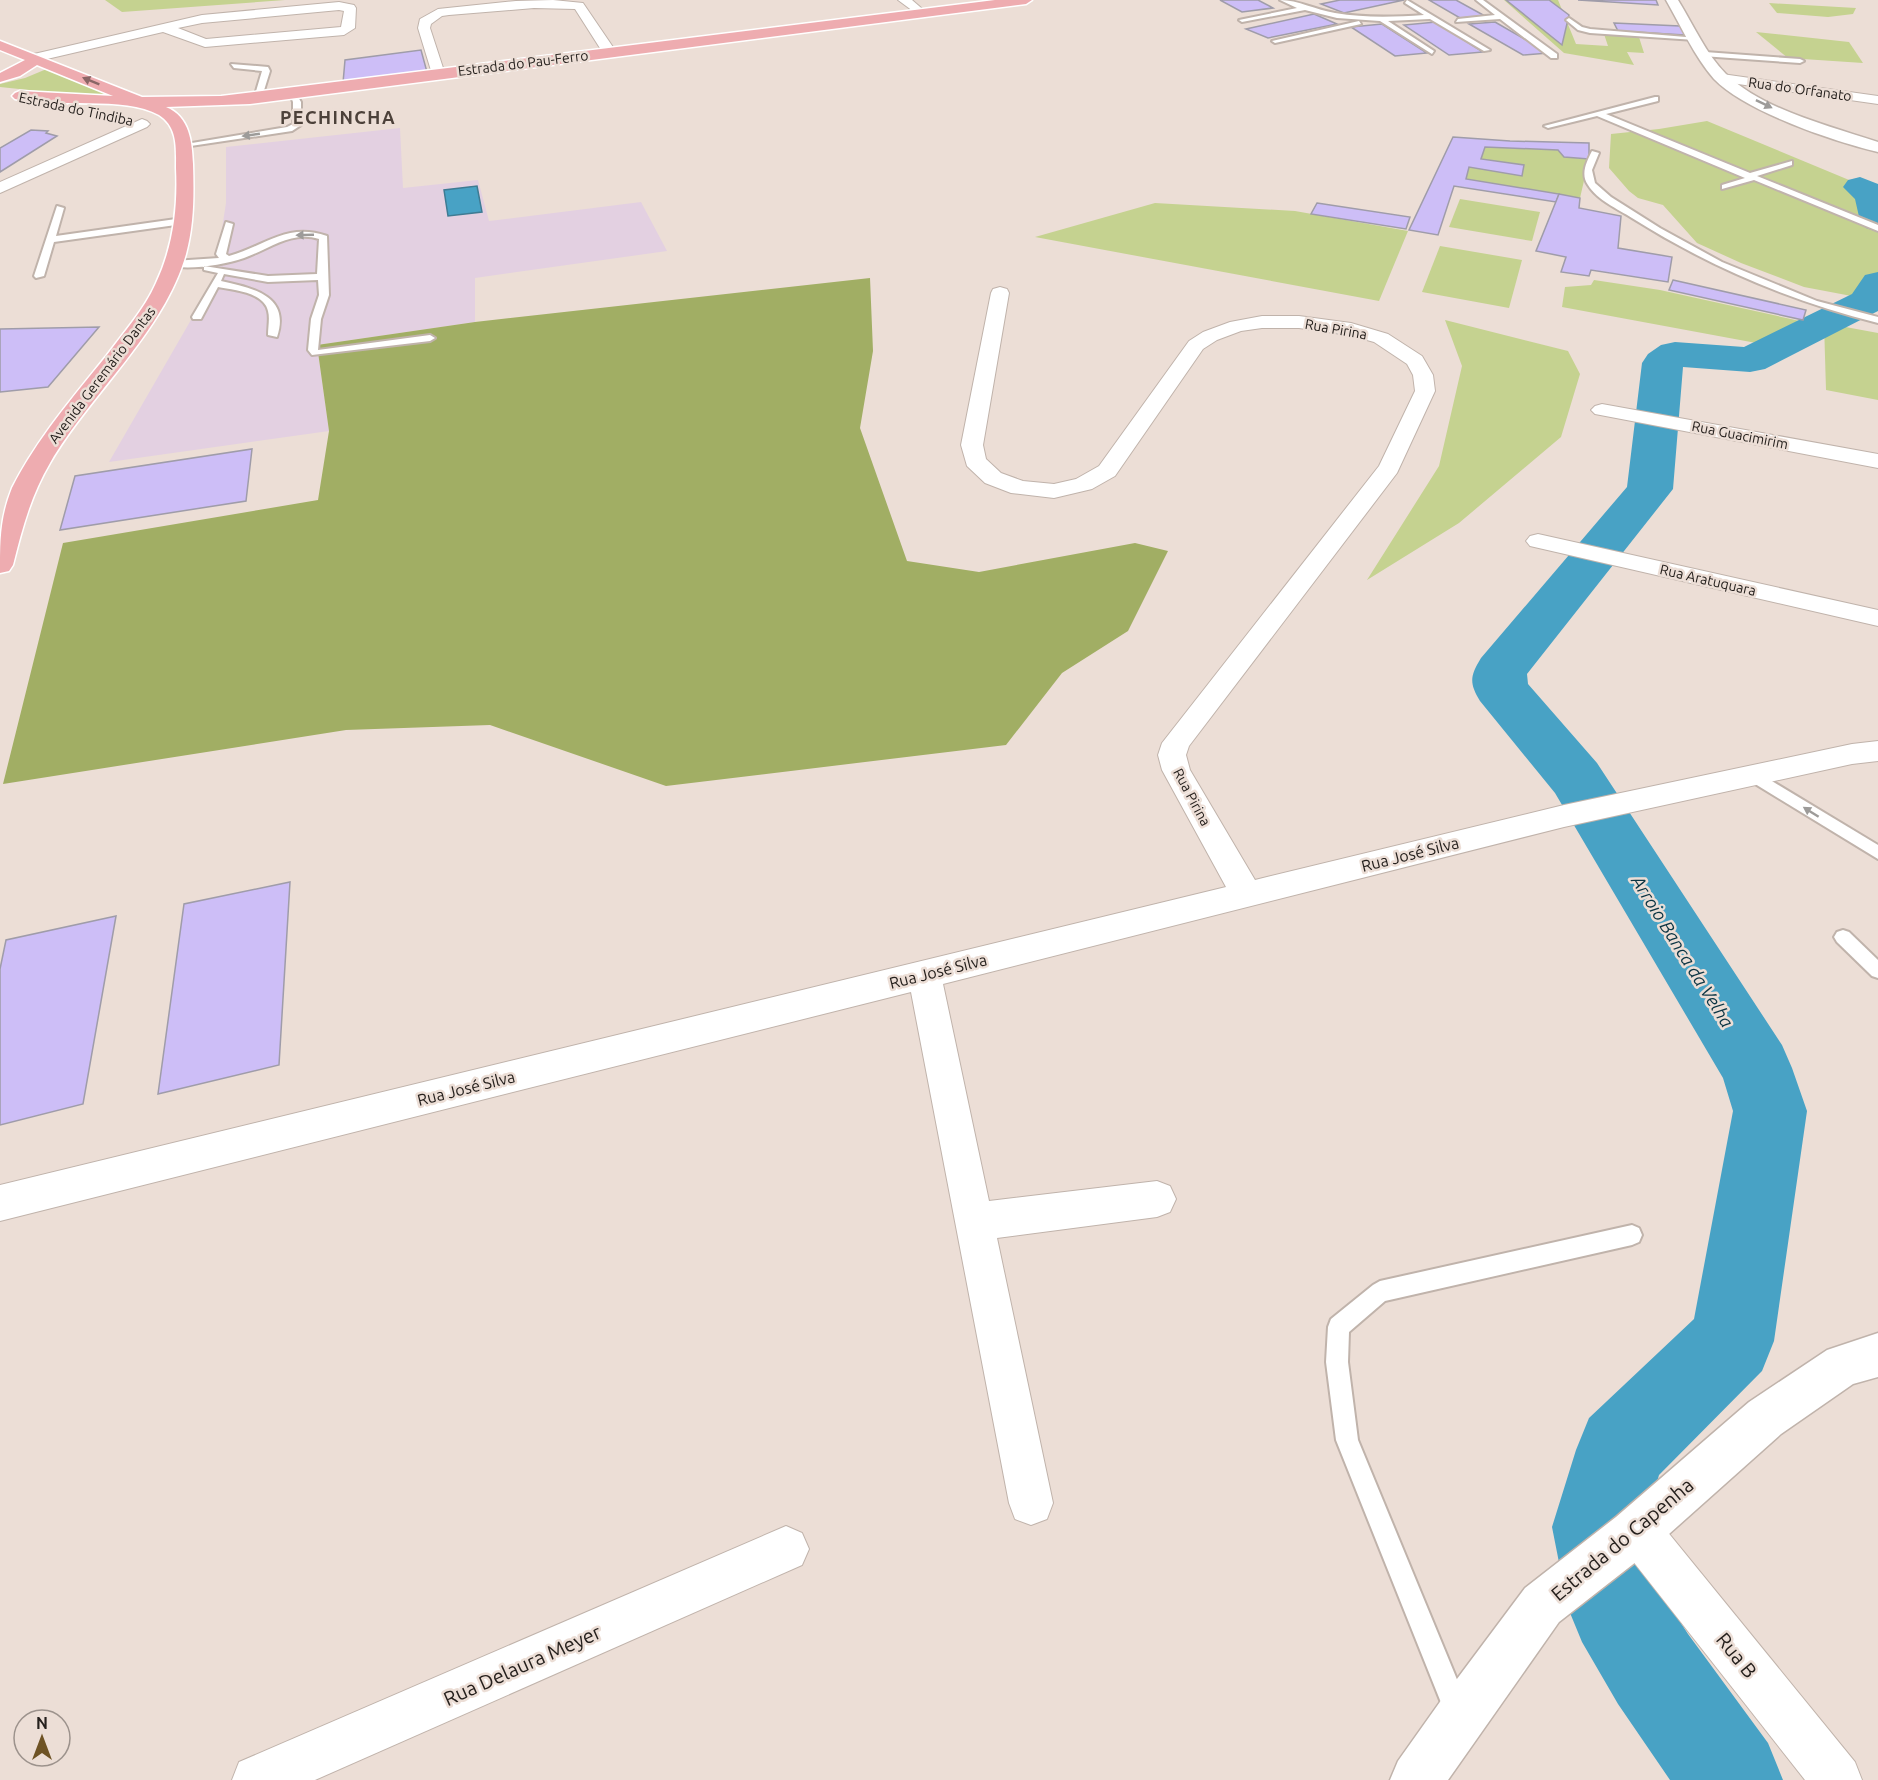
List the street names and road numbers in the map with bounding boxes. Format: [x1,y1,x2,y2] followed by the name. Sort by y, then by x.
[457,47,589,79] street label: Estrada do Pau-Ferro
[1747,74,1853,104] street label: Rua do Orfanato
[17,89,135,129] street label: Estrada do Tindiba
[45,304,159,446] street label: Avenida Geremário Dantas
[1304,316,1368,342] street label: Rua Pirina
[1690,418,1790,452] street label: Rua Guacimirim
[1658,561,1758,599] street label: Rua Aratuquara
[1170,766,1214,828] street label: Rua Pirina
[1359,833,1461,875] street label: Rua José Silva
[887,950,989,992] street label: Rua José Silva
[415,1067,517,1109] street label: Rua José Silva
[1546,1473,1698,1605] street label: Estrada do Capenha
[440,1620,605,1710] street label: Rua Delaura Meyer
[1712,1628,1762,1682] street label: Rua B

